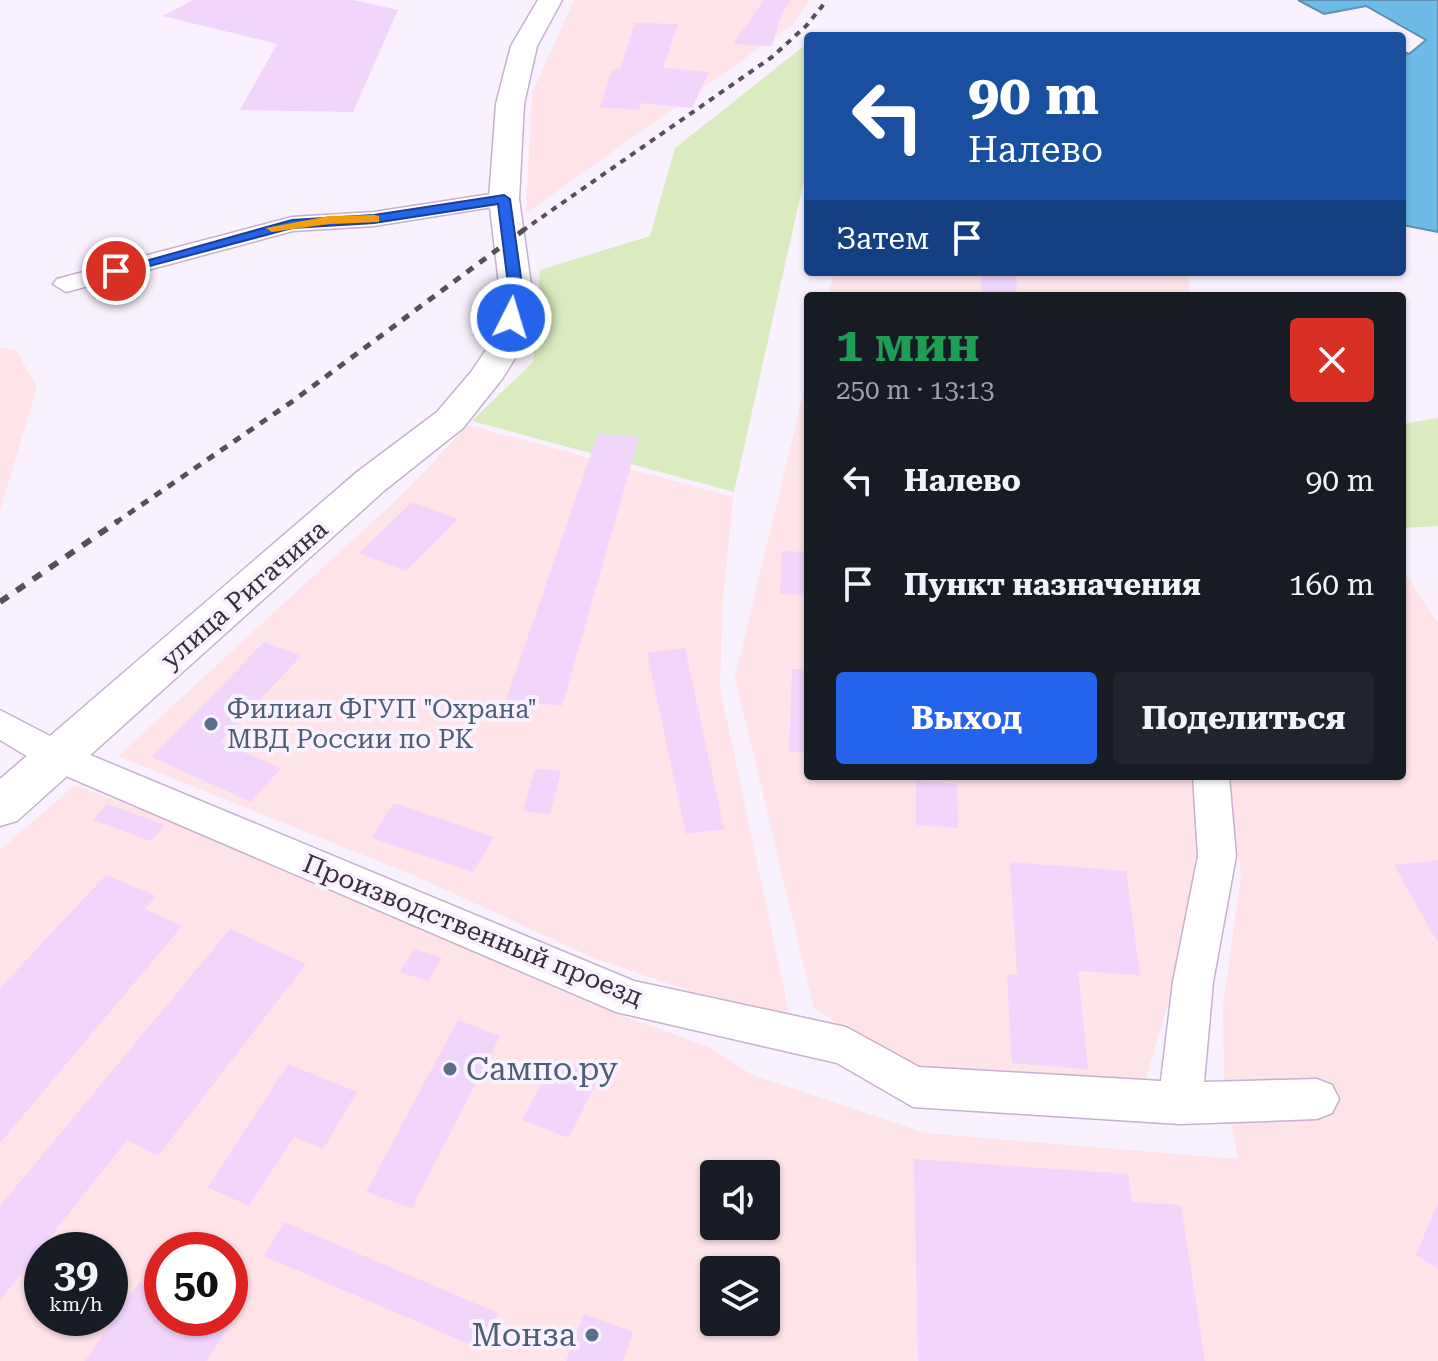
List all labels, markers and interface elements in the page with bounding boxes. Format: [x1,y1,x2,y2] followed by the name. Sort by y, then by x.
[968,62,1099,128] text: 90 m
[836,64,940,168] icon: left
[968,129,1103,171] text: Налево
[945,216,989,260] icon: arrive
[836,221,929,256] text: Затем
[82,237,150,305] pin
[94,249,138,293] icon: arrive
[469,276,553,360] position arrow
[836,317,979,373] text: 1 мин
[1290,318,1374,402] button: close
[836,375,995,405] text: 250 m · 13:13
[836,458,880,502] icon: left
[904,463,1021,498] text: Налево
[1305,463,1374,498] text: 90 m
[155,514,333,674] street label: улица Ригачина
[836,562,880,606] icon: arrive
[904,567,1201,602] text: Пункт назначения
[1289,567,1374,602] text: 160 m
[836,672,1097,764] button: Выход
[1113,672,1374,764] button: Поделиться
[227,694,537,754] place label: Филиал ФГУП "Охрана" МВД России по РК
[202,715,220,733] marker: Филиал ФГУП "Охрана" МВД России по РК
[299,848,647,1012] street label: Производственный проезд
[466,1050,618,1088] place label: Сампо.ру
[441,1060,459,1078] marker: Сампо.ру
[700,1160,780,1336] map controls
[700,1160,780,1240] button: sound
[144,1232,248,1336] speed limit sign: 50
[54,1250,98,1297] text: 39
[700,1256,780,1336] button: layers
[49,1292,103,1316] text: km/h
[472,1316,576,1354] place label: Монза
[583,1326,601,1344] marker: Монза

